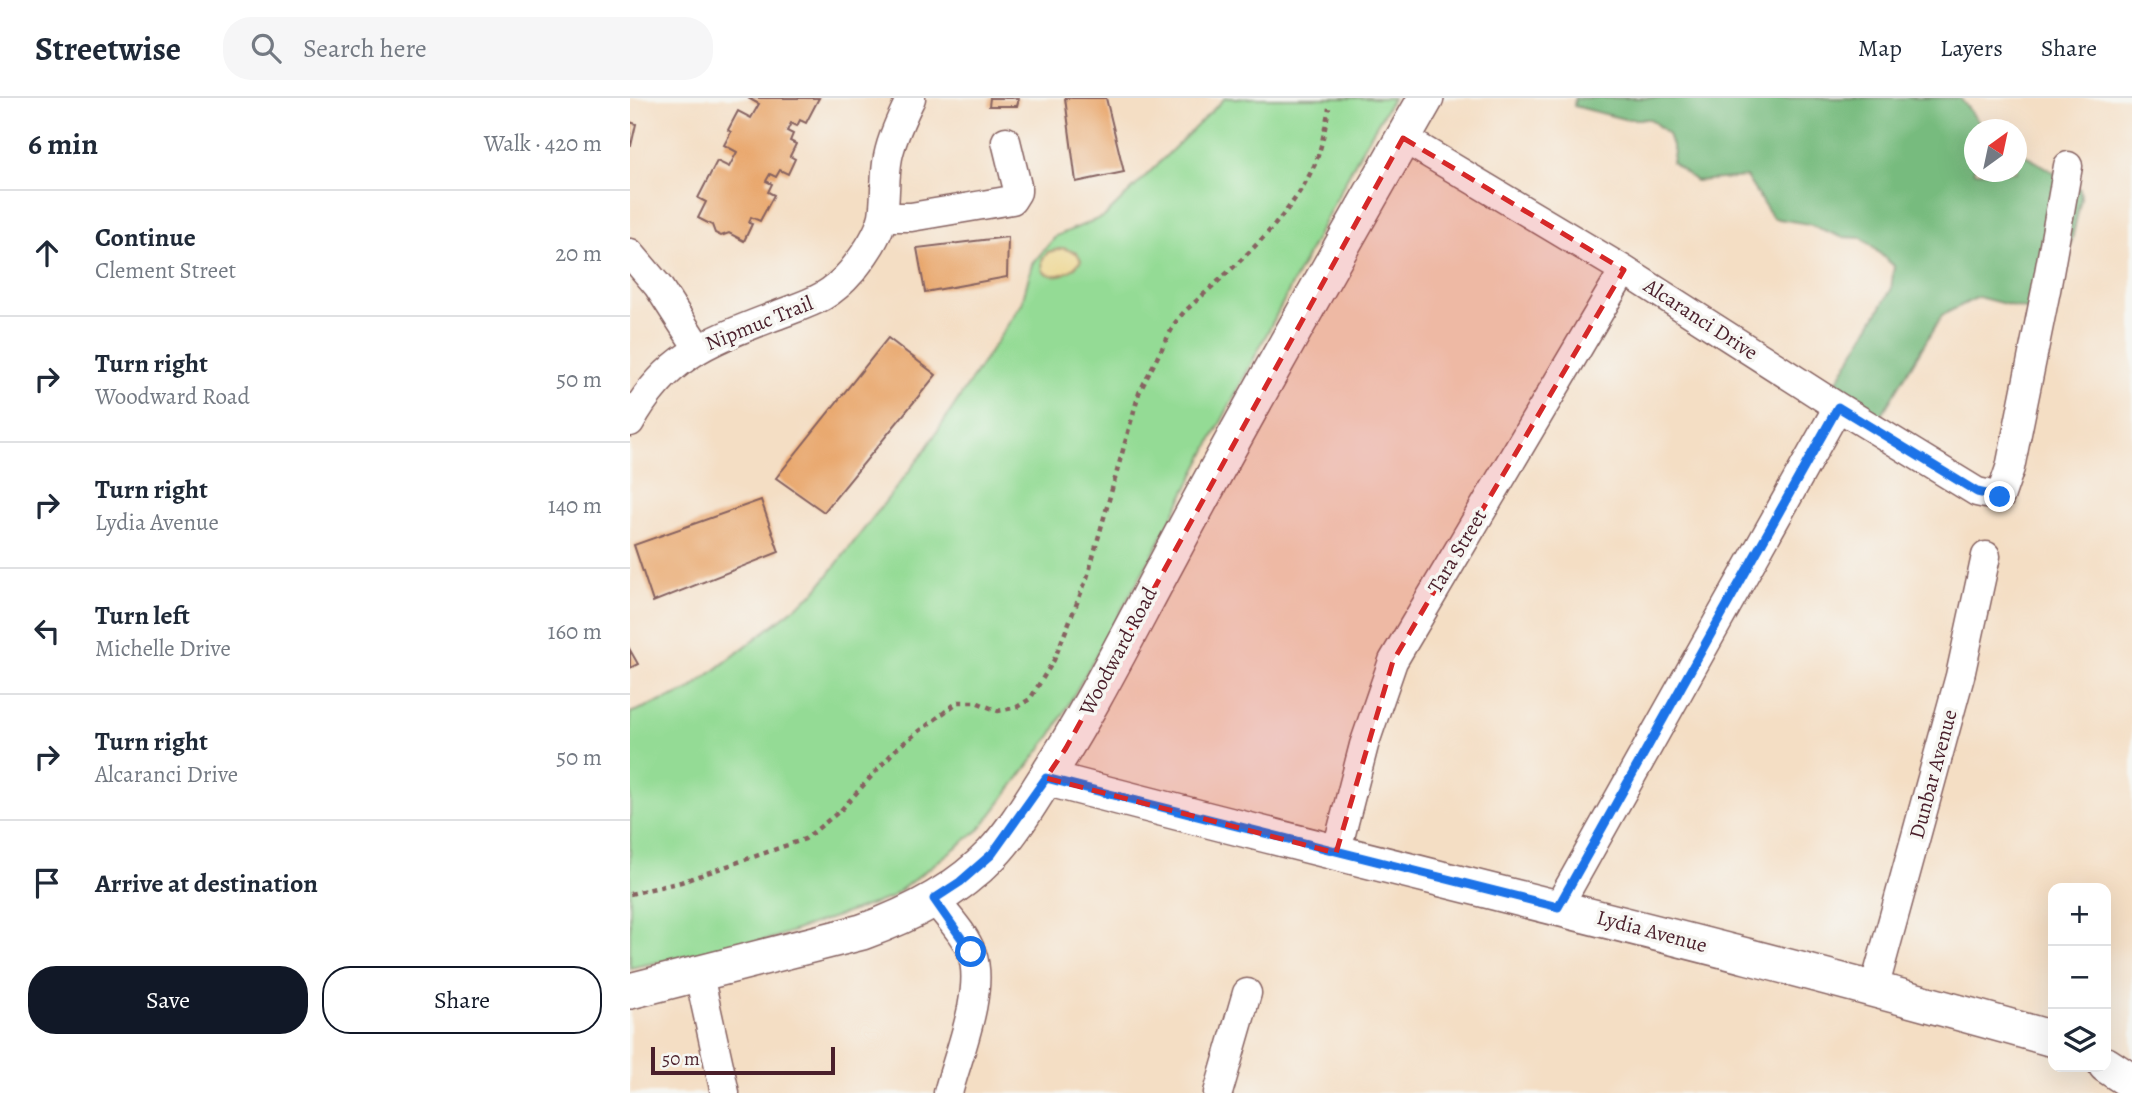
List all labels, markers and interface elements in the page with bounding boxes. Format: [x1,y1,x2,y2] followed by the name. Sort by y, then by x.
[223,17,713,80] search box
[35,26,181,71] text: Streetwise
[247,29,285,67] icon: search
[303,31,427,66] text: Search here
[1858,32,1902,64] text: Map
[1940,32,2003,64] text: Layers
[2041,32,2097,64] text: Share
[1964,119,2027,182] north arrow
[28,124,98,164] text: 6 min
[484,128,602,159] text: Walk · 420 m
[95,220,196,255] text: Continue
[28,234,66,272] icon: ahead
[555,238,602,269] text: 20 m
[95,255,236,286] text: Clement Street
[1638,271,1763,366] street label: Alcaranci Drive
[701,289,817,357] street label: Nipmuc Trail
[95,346,208,381] text: Turn right
[28,360,66,398] icon: right
[556,364,602,395] text: 50 m
[95,381,250,412] text: Woodward Road
[95,472,208,507] text: Turn right
[1984,481,2015,512] route end
[28,486,66,524] icon: right
[548,490,602,521] text: 140 m
[1421,504,1493,598] street label: Tara Street
[95,507,219,538] text: Lydia Avenue
[1072,581,1164,721] street label: Woodward Road
[95,598,190,633] text: Turn left
[28,612,66,650] icon: left
[548,616,602,647] text: 160 m
[95,633,231,664] text: Michelle Drive
[1902,706,1964,842] street label: Dunbar Avenue
[95,724,208,759] text: Turn right
[28,738,66,776] icon: right
[556,742,602,773] text: 50 m
[95,759,238,790] text: Alcaranci Drive
[28,864,66,902] icon: arrive
[95,866,318,901] text: Arrive at destination
[2048,883,2111,1072] map controls
[2048,883,2111,946] button: +
[1594,903,1710,959] street label: Lydia Avenue
[955,936,986,967] route start
[2048,946,2111,1009] button: −
[28,966,308,1034] button: Save
[322,966,602,1034] button: Share
[2048,1009,2111,1072] button: layers
[651,1044,835,1076] scale bar
[662,1046,700,1072] text: 50 m

